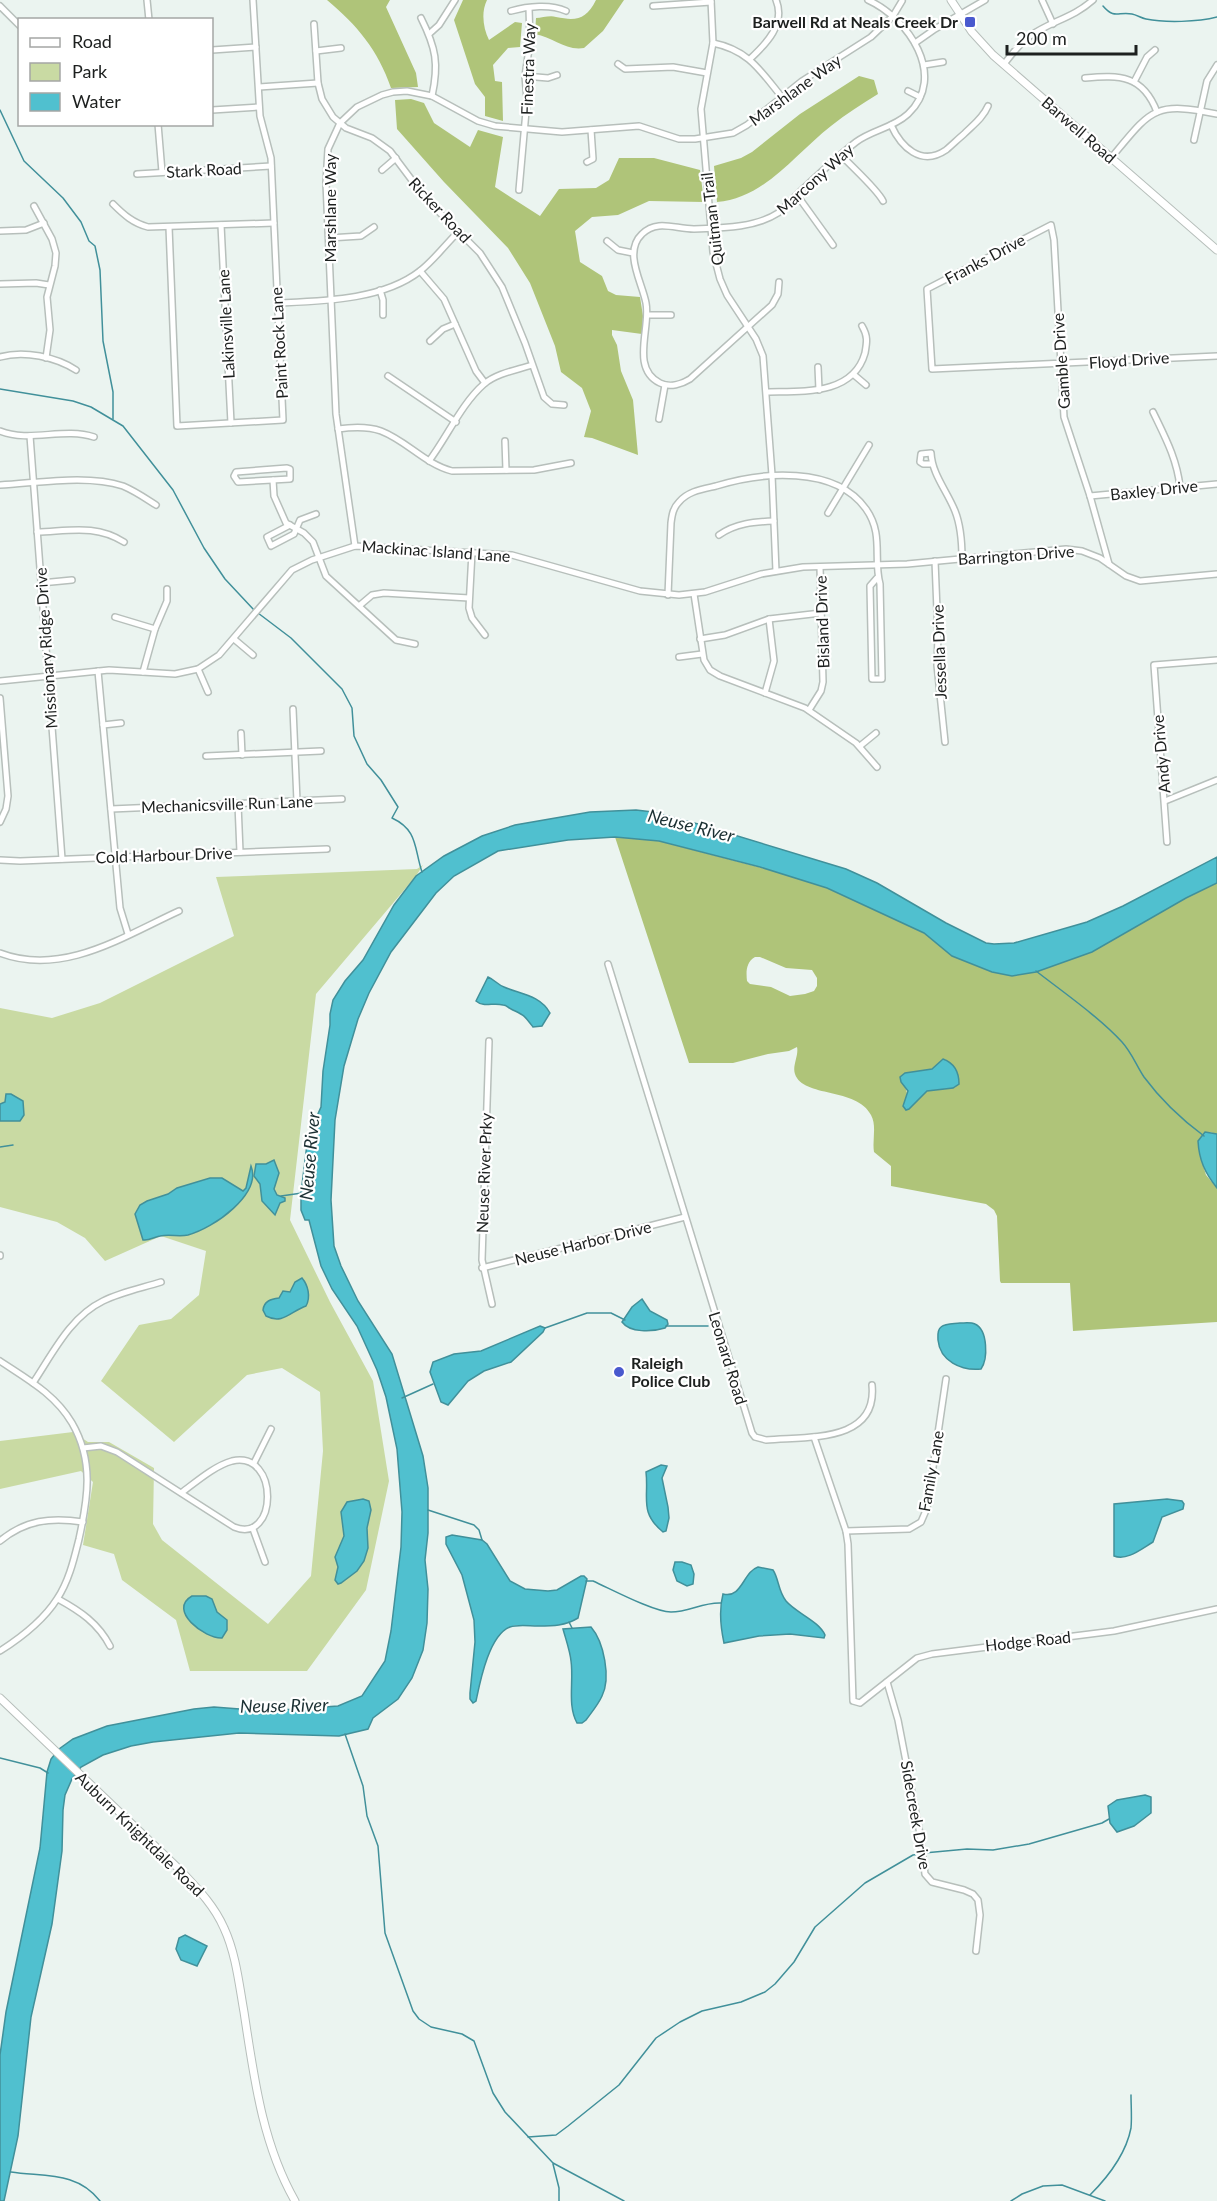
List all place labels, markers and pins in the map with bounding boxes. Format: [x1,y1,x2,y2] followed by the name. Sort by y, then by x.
[752,12,958,31] place label: Barwell Rd at Neals Creek Dr
[963,15,977,29] marker: Barwell Rd at Neals Creek Dr
[631,1353,710,1390] place label: Raleigh Police Club
[612,1365,626,1379] marker: Raleigh Police Club

